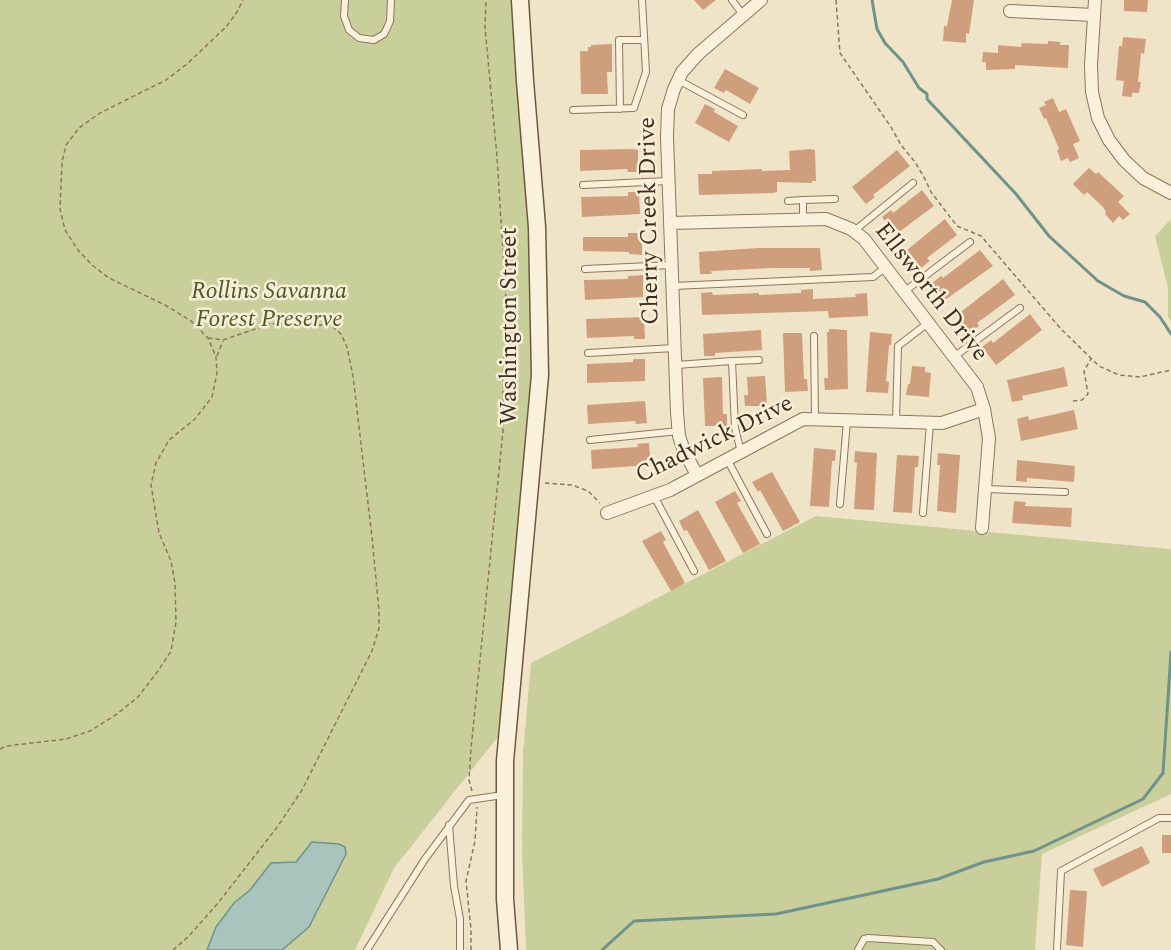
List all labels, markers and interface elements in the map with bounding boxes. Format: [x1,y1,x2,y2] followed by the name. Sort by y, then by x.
[635,117,667,325] street label: Cherry Creek Drive
[867,218,993,368] street label: Ellsworth Drive
[497,227,525,425] street label: Washington Street
[191,279,347,335] park label: Rollins Savanna Forest Preserve
[632,390,798,492] street label: Chadwick Drive

